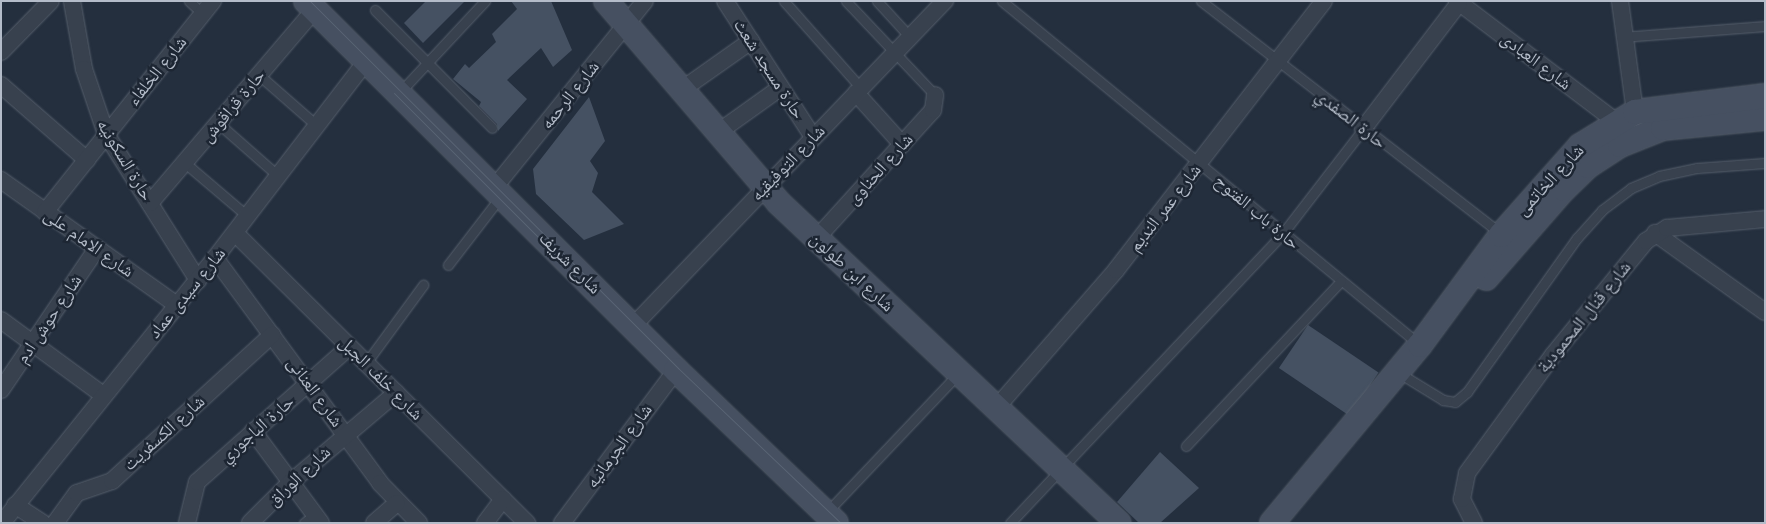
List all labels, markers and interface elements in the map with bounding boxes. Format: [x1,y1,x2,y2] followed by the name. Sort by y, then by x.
[729,15,809,123] street label: حارة مسجد شعث
[1496,27,1576,95] street label: شارع العبادى
[122,32,192,110] street label: شارع الخلفاء
[536,57,604,133] street label: شارع الرحمه
[196,65,270,147] street label: حارة قراقوش
[1311,85,1391,153] street label: حارة الصفدي
[92,115,158,205] street label: حارة السكونيه
[746,120,830,206] street label: شارع التوفيقيه
[842,129,918,209] street label: شارع الحناوى
[1511,140,1589,220] street label: شارع الخاتمى
[1124,160,1206,256] street label: شارع عمر النديم
[1210,170,1304,254] street label: حارة باب الفتوح
[40,204,138,282] street label: شارع الامام على
[534,227,606,299] street label: شارع شريف
[806,228,898,316] street label: شارع ابن طولون
[144,243,230,343] street label: شارع سيدى عماد
[1532,257,1636,377] street label: شارع قنال المحمودية
[11,270,87,368] street label: شارع حوش ادم
[334,331,428,425] street label: شارع خلف الجبل
[282,353,348,431] street label: شارع العنانى
[119,391,209,475] street label: شارع الكسفريت
[216,391,298,467] street label: حارة الباجوري
[581,400,657,492] street label: شارع الجرمانيه
[263,441,335,511] street label: شارع الوراق

